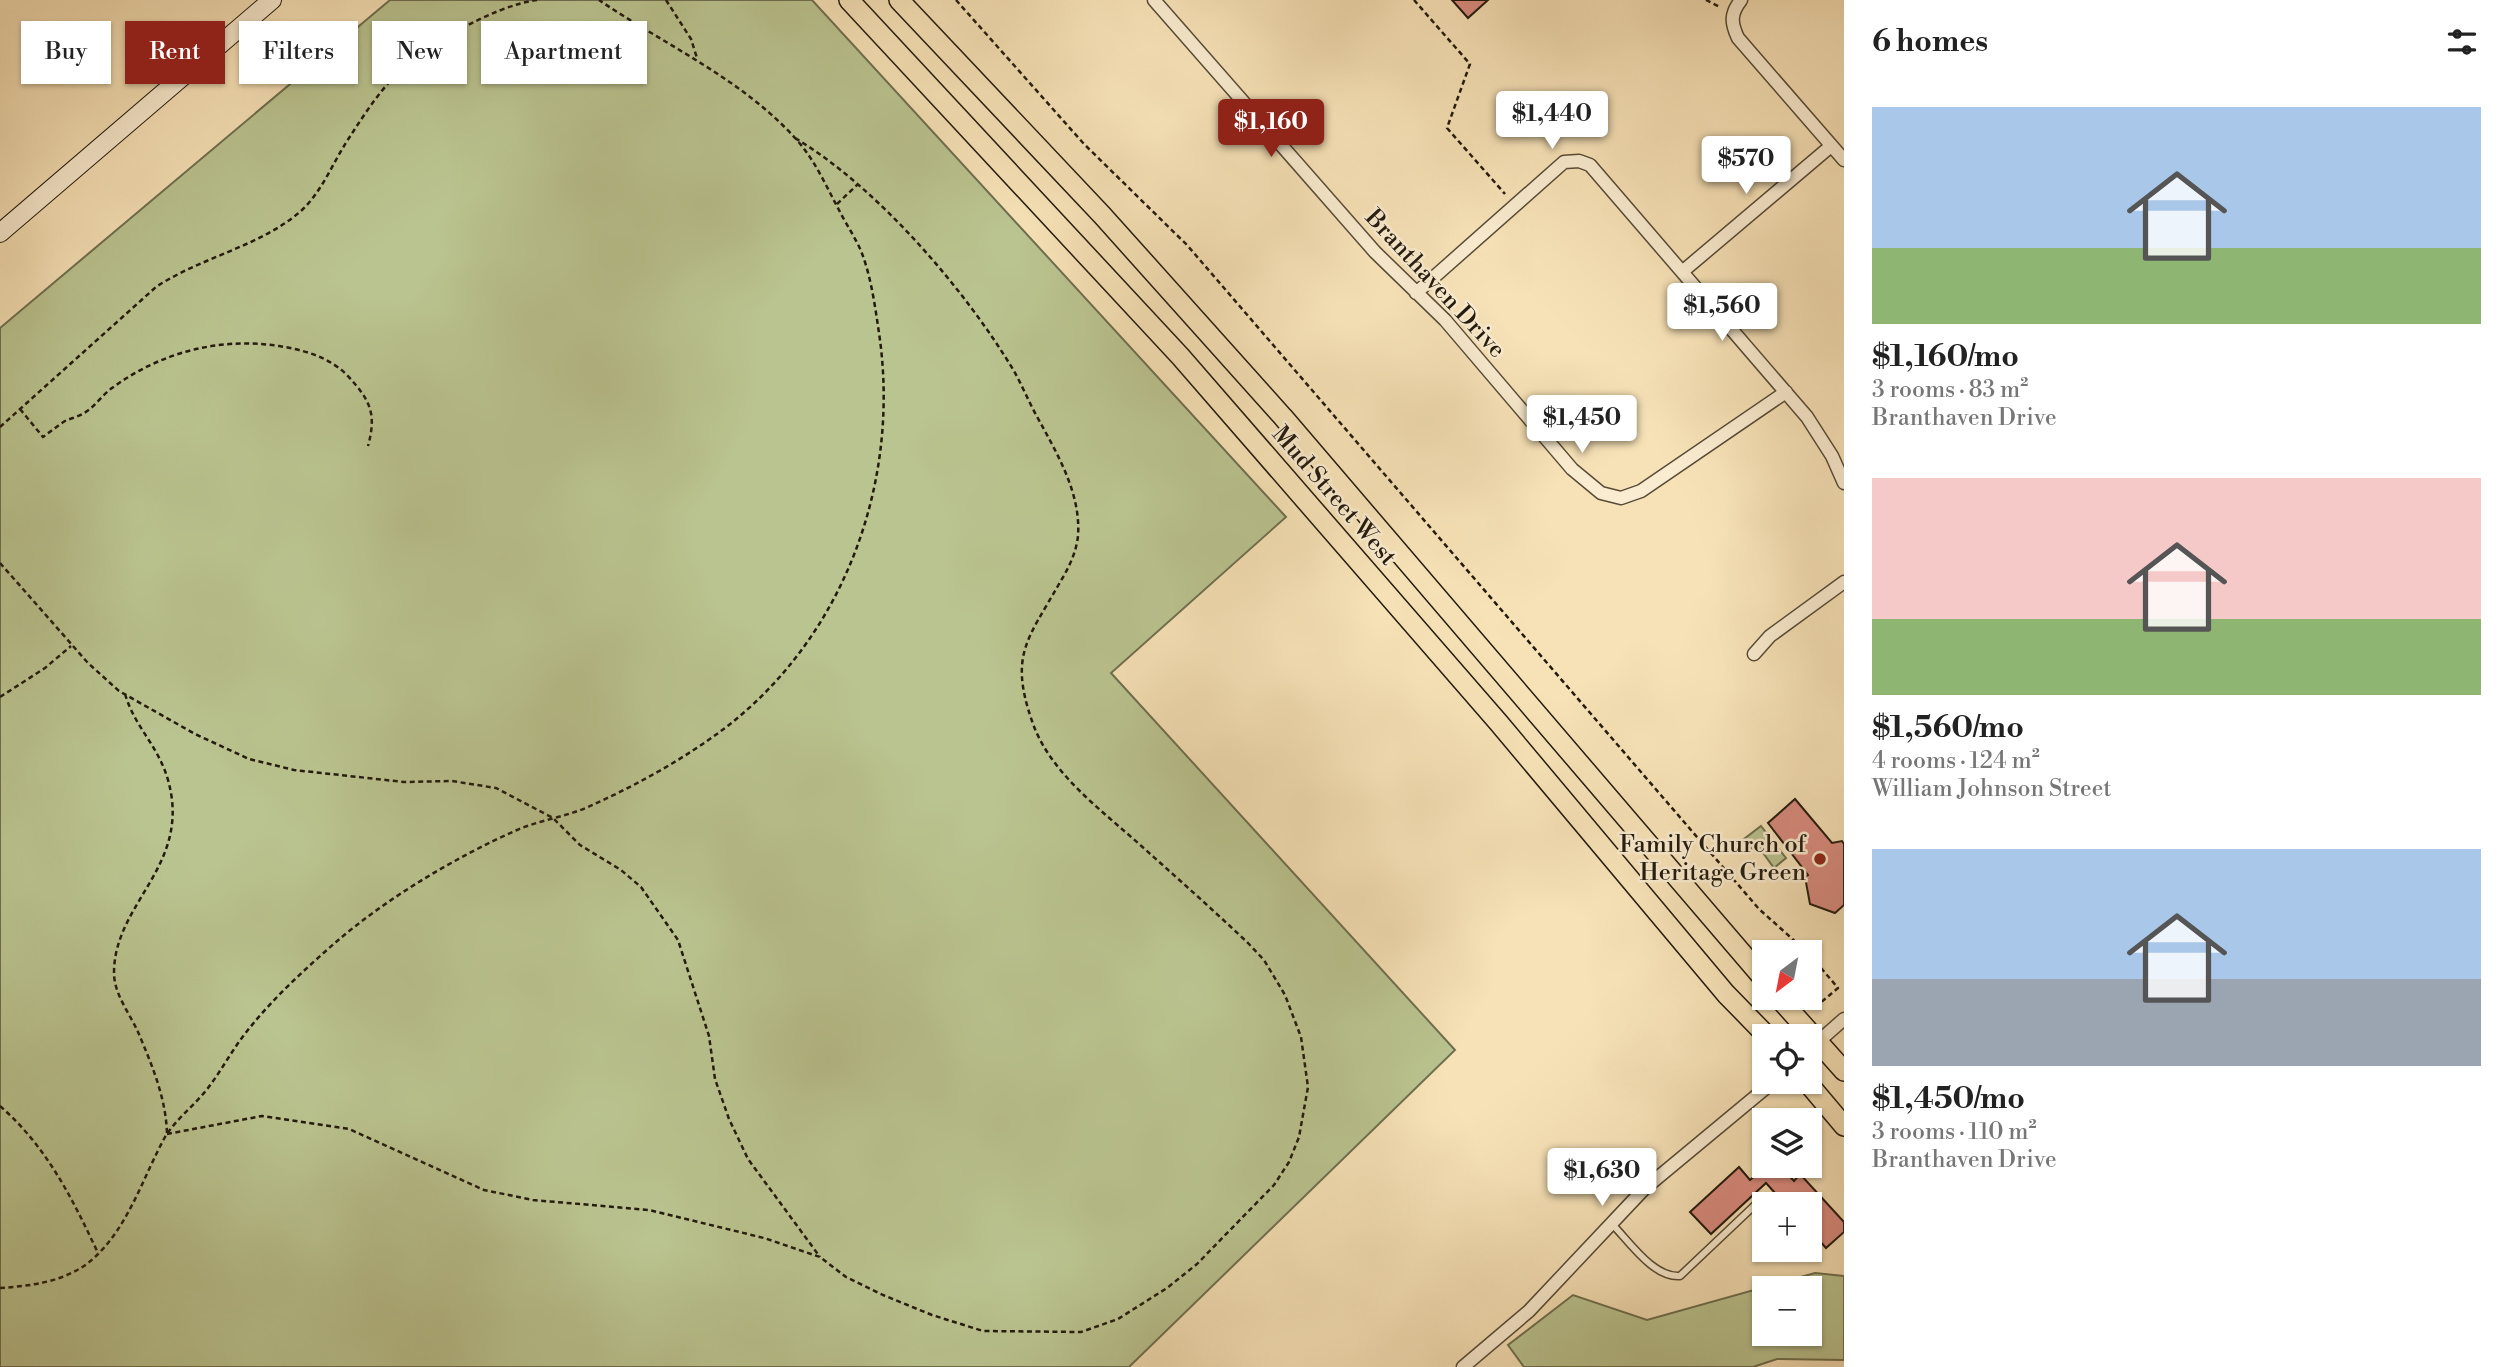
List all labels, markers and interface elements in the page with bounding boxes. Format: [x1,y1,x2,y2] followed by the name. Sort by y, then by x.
[21,21,111,84] chip: Buy
[125,21,225,84] chip: Rent
[239,21,358,84] chip: Filters
[372,21,467,84] chip: New
[481,21,647,84] chip: Apartment
[1872,23,1988,61] text: 6 homes
[2443,23,2481,61] icon: filters
[1495,92,1609,151] pin: $1,440
[1214,100,1328,159] pin: $1,160
[1512,100,1592,128] text: $1,440
[1234,108,1308,136] text: $1,160
[1705,136,1787,196] pin: $570
[1718,145,1774,173] text: $570
[2114,153,2240,279] icon: home
[1358,203,1512,365] street label: Branthaven Drive
[1665,284,1779,343] pin: $1,560
[1683,292,1761,320] text: $1,560
[1872,338,2019,376] text: $1,160/mo
[1872,376,2028,404] text: 3 rooms · 83 m²
[1525,396,1639,455] pin: $1,450
[1543,404,1621,432] text: $1,450
[1872,404,2057,432] text: Branthaven Drive
[1265,420,1403,572] street label: Mud Street West
[2114,524,2240,650] icon: home
[1872,709,2024,747] text: $1,560/mo
[1872,747,2040,775] text: 4 rooms · 124 m²
[1872,775,2111,803] text: William Johnson Street
[1619,830,1807,888] place label: Family Church of Heritage Green
[1812,851,1828,867] marker: Family Church of Heritage Green
[2114,895,2240,1021] icon: home
[1752,940,1822,1010] north arrow
[1752,940,1822,1346] map controls
[1752,1024,1822,1094] button: locate
[1872,1080,2025,1118] text: $1,450/mo
[1752,1108,1822,1178] button: layers
[1872,1118,2036,1146] text: 3 rooms · 110 m²
[1872,1146,2057,1174] text: Branthaven Drive
[1545,1148,1659,1208] pin: $1,630
[1563,1157,1641,1185] text: $1,630
[1752,1192,1822,1262] button: +
[1752,1276,1822,1346] button: −

